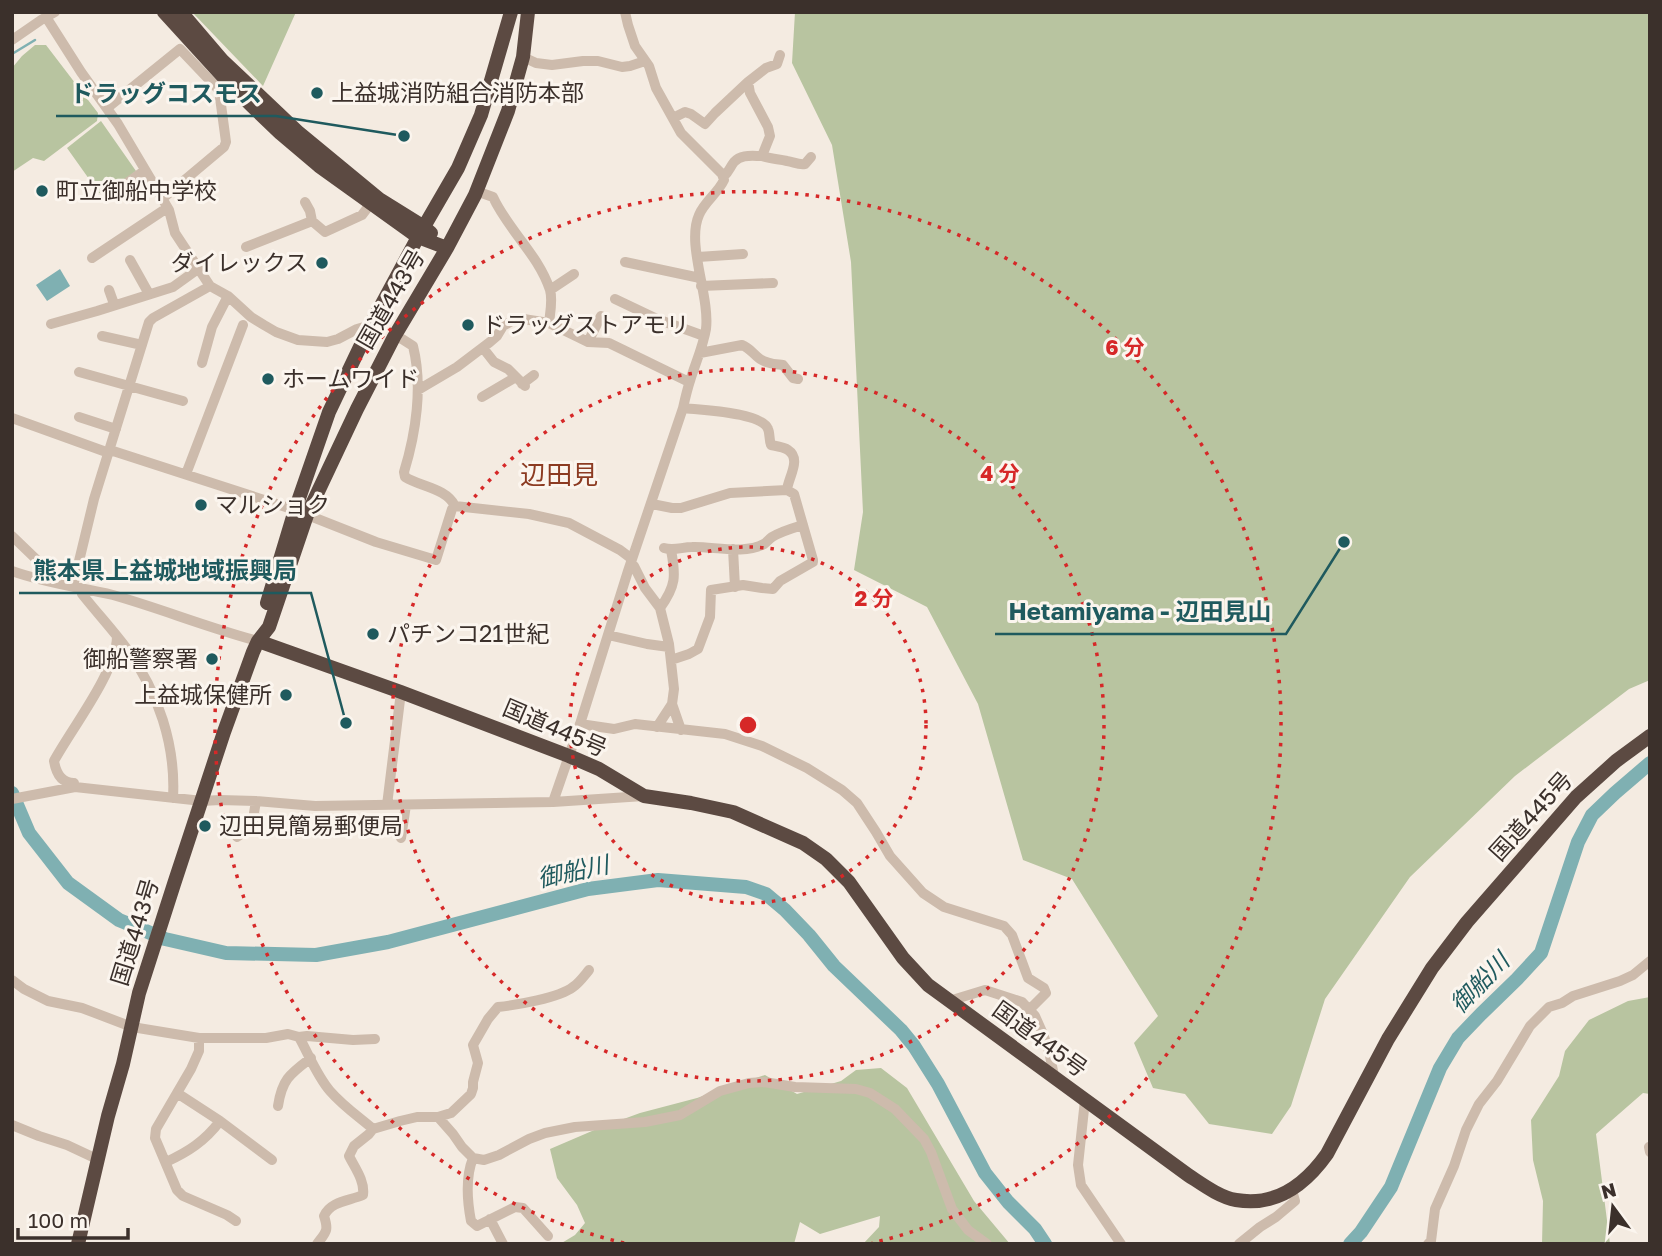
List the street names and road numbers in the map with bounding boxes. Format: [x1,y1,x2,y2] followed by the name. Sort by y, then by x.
[350,244,430,353] street label: 国道443号
[499,693,612,762] street label: 国道445号
[1483,765,1578,866] street label: 国道445号
[104,875,164,989] street label: 国道443号
[988,994,1093,1082] street label: 国道445号

